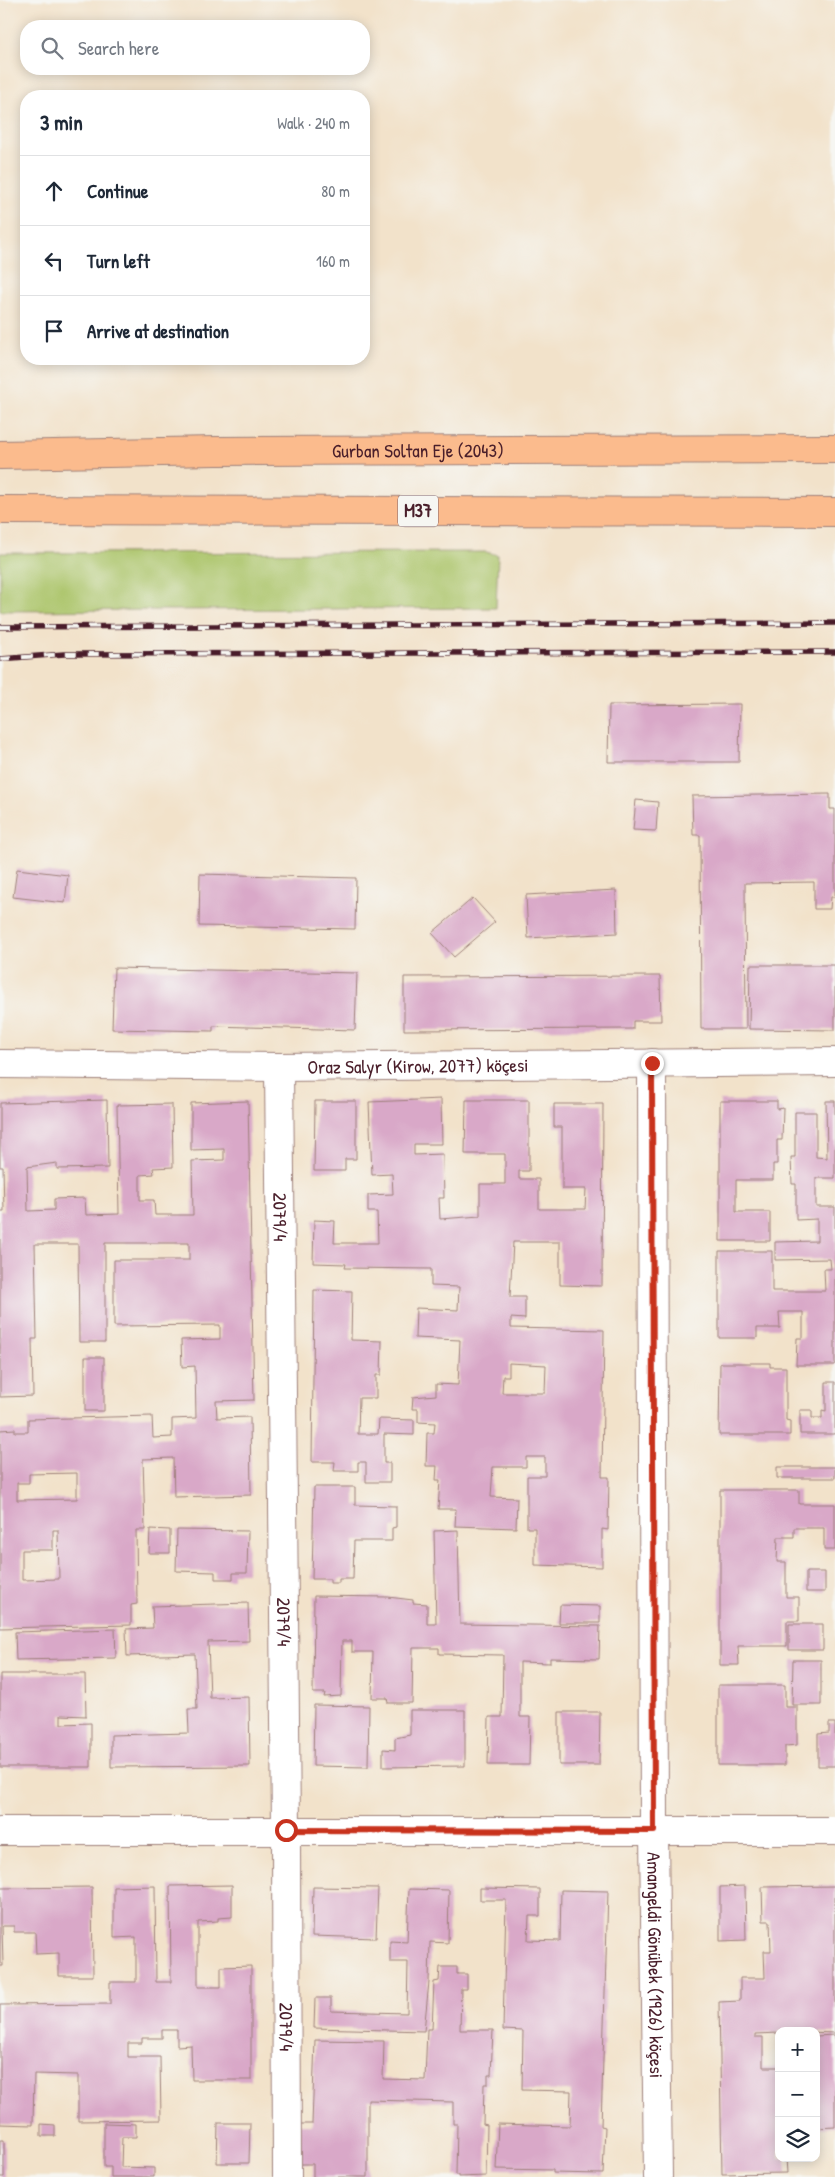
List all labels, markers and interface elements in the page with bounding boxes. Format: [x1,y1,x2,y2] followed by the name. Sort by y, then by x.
[20,20,370,75] search box
[38,34,66,62] icon: search
[78,35,159,61] text: Search here
[40,108,83,137] text: 3 min
[277,112,350,134] text: Walk · 240 m
[40,177,68,205] icon: ahead
[87,178,148,204] text: Continue
[321,180,350,202] text: 80 m
[40,247,68,275] icon: left
[87,248,150,274] text: Turn left
[316,250,350,272] text: 160 m
[40,317,68,345] icon: arrive
[87,318,229,344] text: Arrive at destination
[332,437,504,464] street label: Gurban Soltan Eje (2043)
[398,496,438,526] road number: M37
[307,1052,529,1080] street label: Oraz Salyr (Kirow, 2077) köçesi
[641,1052,664,1075] route end
[267,1192,294,1242] street label: 2079/4
[271,1597,297,1647] street label: 2079/4
[275,1819,298,1842] route start
[641,1852,670,2078] street label: Amangeldi Gönübek (1926) köçesi
[273,2002,300,2052] street label: 2079/4
[775,2027,820,2162] map controls
[775,2027,820,2072] button: +
[775,2072,820,2117] button: −
[775,2117,820,2162] button: layers

